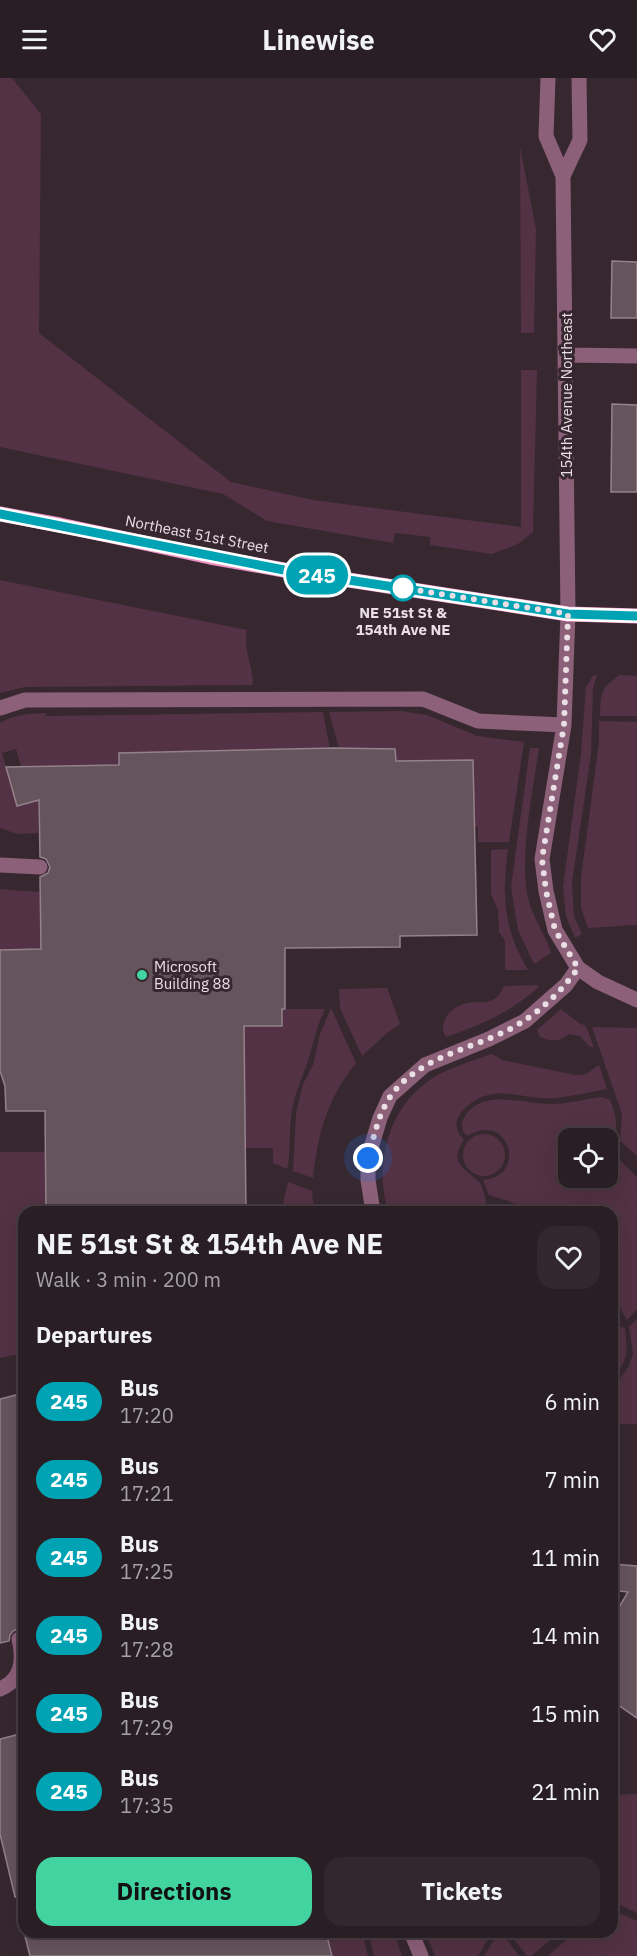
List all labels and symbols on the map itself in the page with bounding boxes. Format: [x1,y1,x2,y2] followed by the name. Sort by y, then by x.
[557,312,576,478] street label: 154th Avenue Northeast
[124,511,270,557] street label: Northeast 51st Street
[282,556,352,594] line badge: 245
[390,575,416,601] marker: NE 51st St & 154th Ave NE
[356,603,450,639] place label: NE 51st St & 154th Ave NE
[154,957,231,993] place label: Microsoft Building 88
[135,968,149,982] marker: Microsoft Building 88
[353,1143,383,1173] your location

